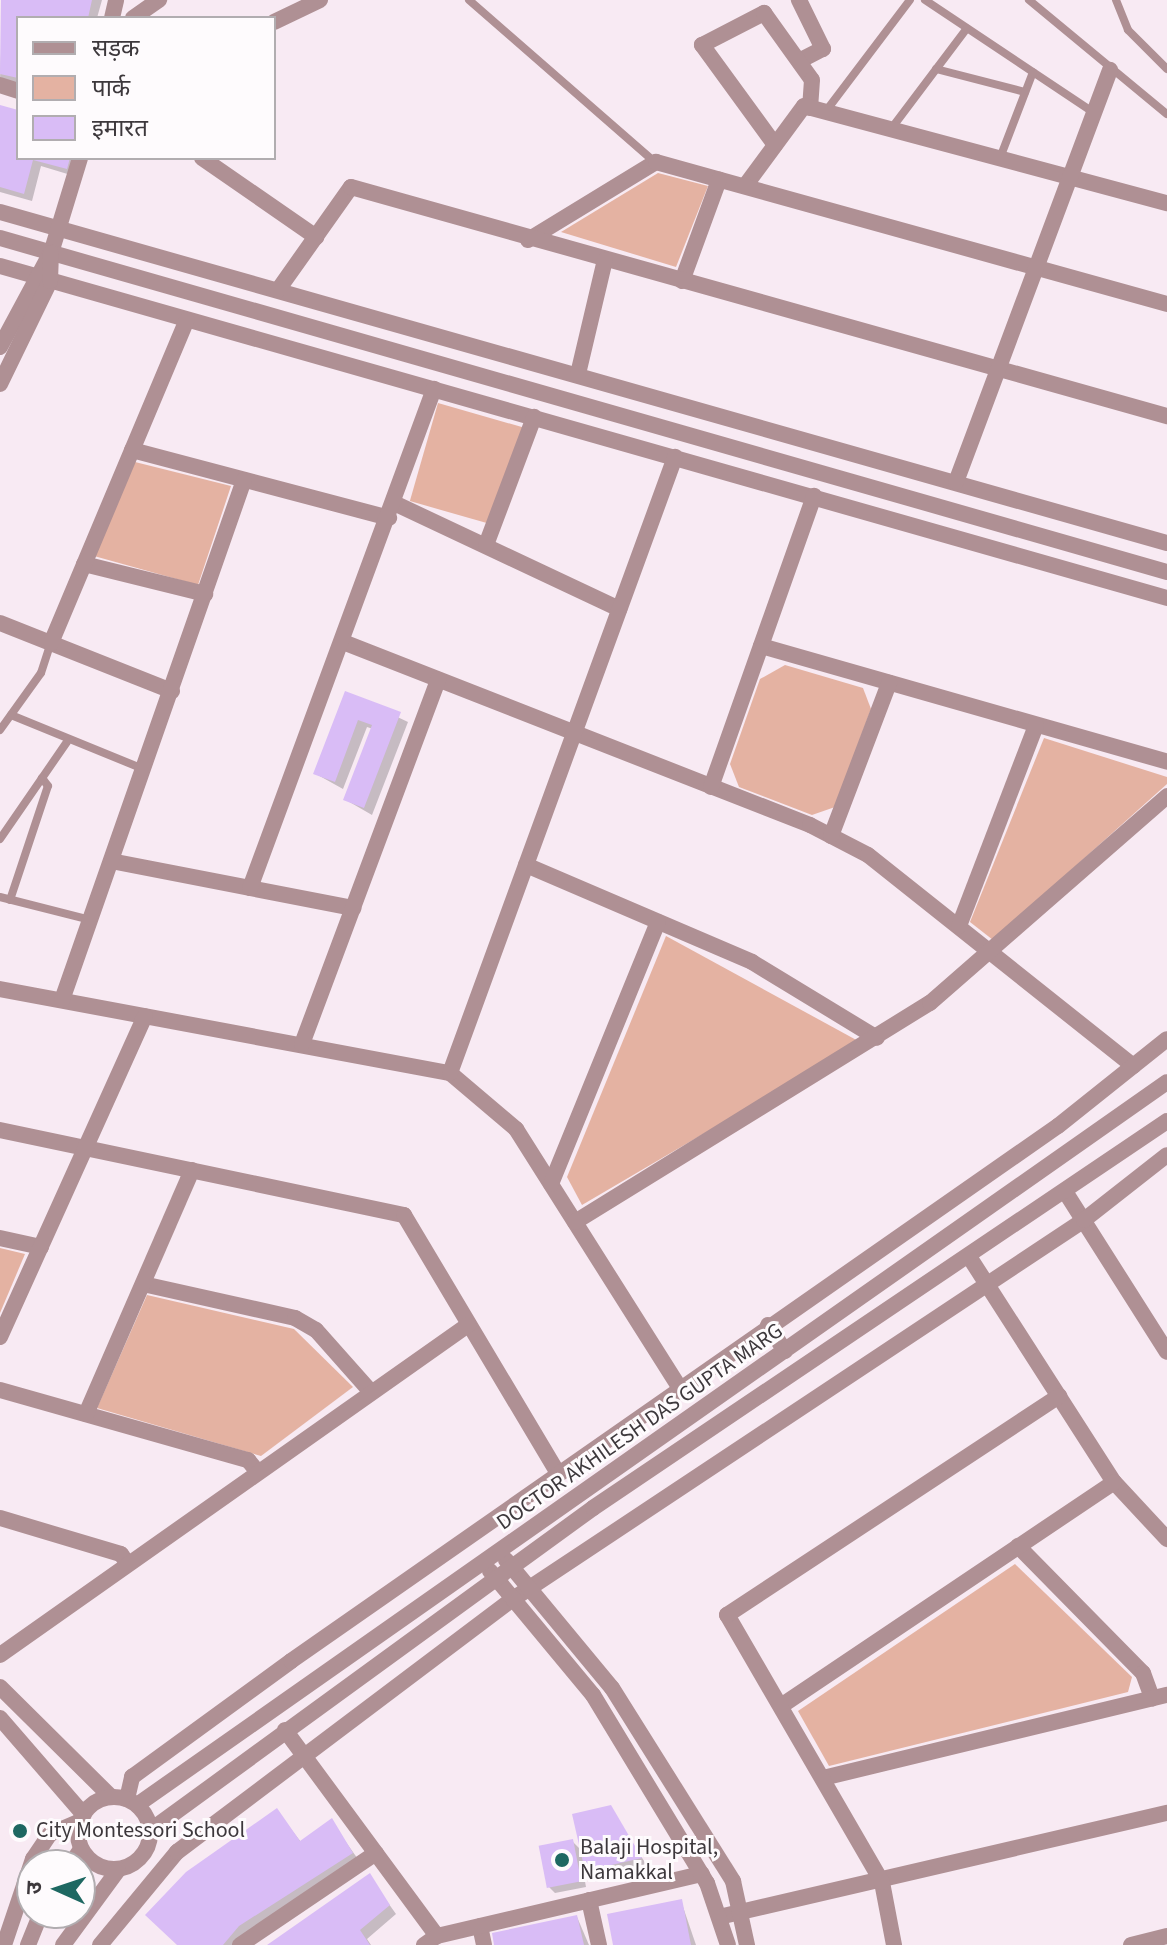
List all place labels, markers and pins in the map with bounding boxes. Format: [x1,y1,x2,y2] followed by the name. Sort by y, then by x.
[36,1818,245,1844] place label: City Montessori School
[11,1822,29,1840] marker: City Montessori School
[580,1834,718,1886] place label: Balaji Hospital, Namakkal
[551,1849,573,1871] marker: Balaji Hospital, Namakkal

